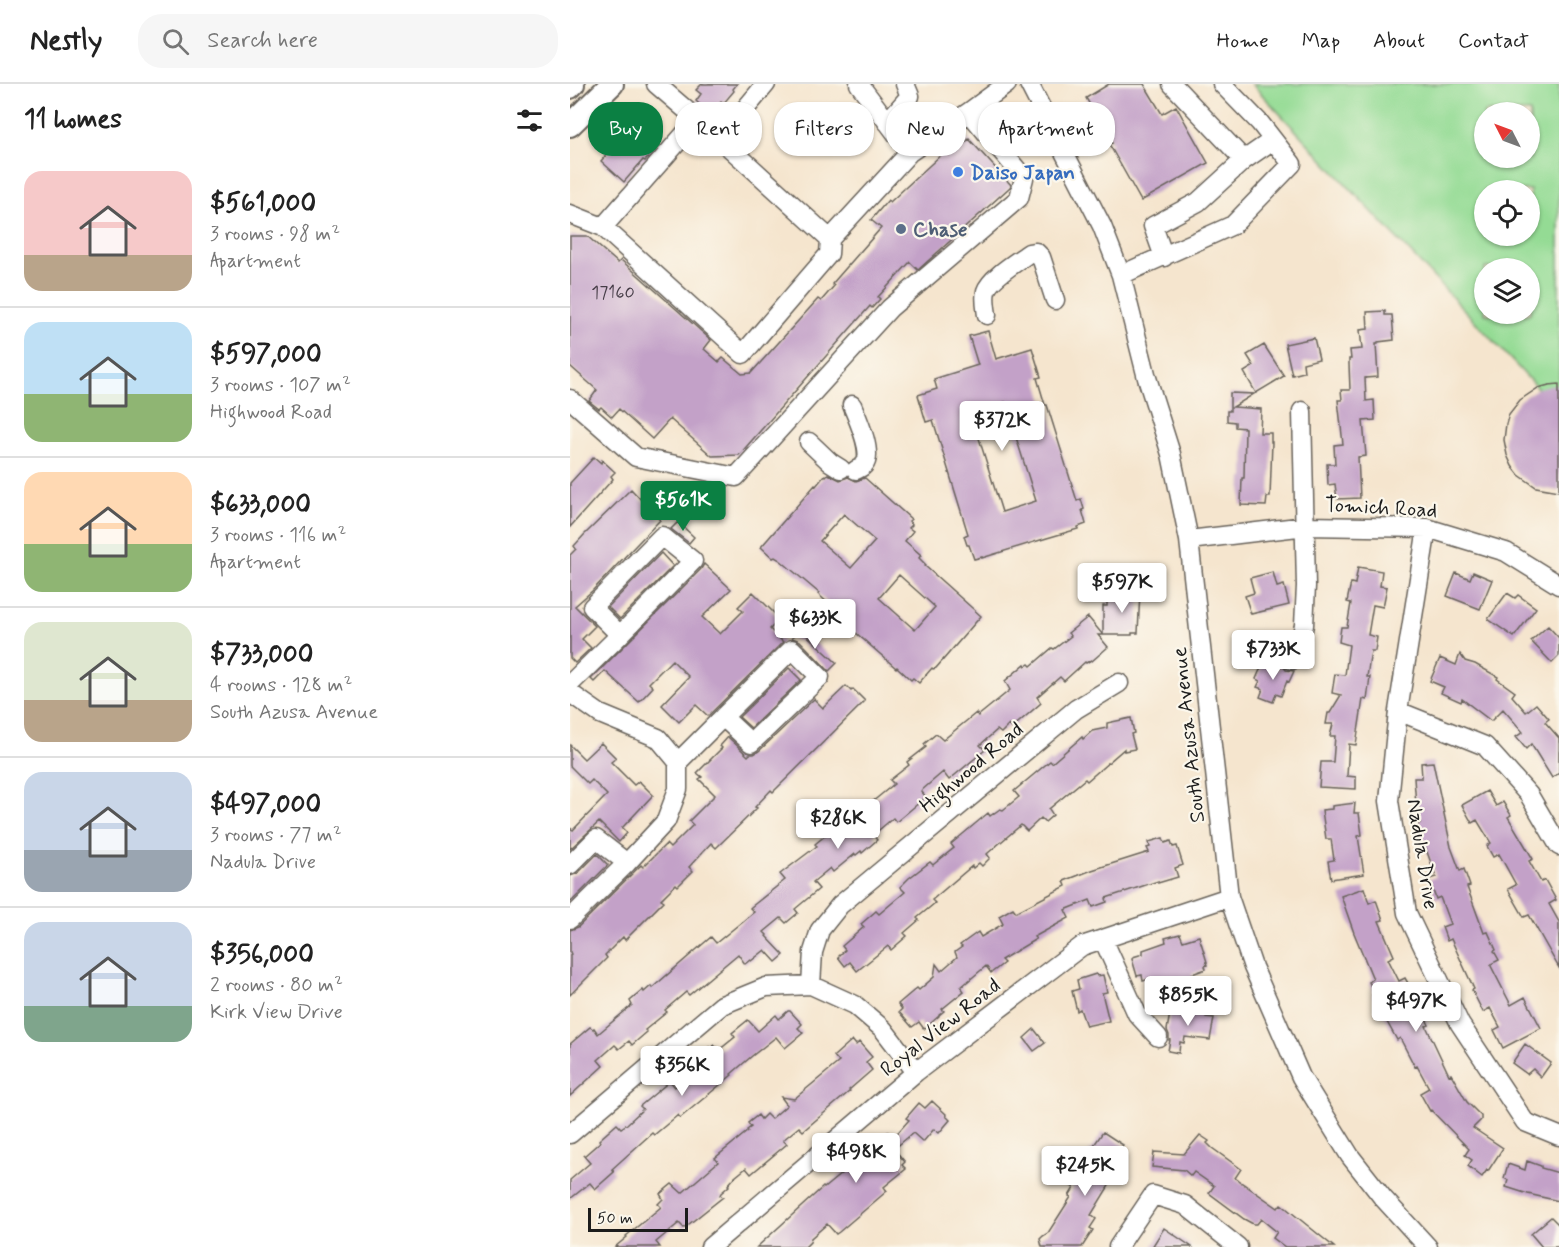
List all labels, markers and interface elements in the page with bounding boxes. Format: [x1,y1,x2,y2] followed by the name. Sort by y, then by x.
[138,14,558,68] search box
[30,23,102,60] text: Nestly
[159,25,192,58] icon: search
[207,27,318,55] text: Search here
[1217,27,1269,55] text: Home
[1302,27,1340,55] text: Map
[1373,27,1425,55] text: About
[1458,27,1529,55] text: Contact
[588,102,663,156] chip: Buy
[675,102,762,156] chip: Rent
[774,102,874,156] chip: Filters
[886,102,966,156] chip: New
[978,102,1115,156] chip: Apartment
[1474,102,1540,168] north arrow
[1474,102,1540,324] map controls
[24,103,122,137] text: 11 homes
[513,104,546,137] icon: filters
[970,159,1075,187] place label: Daiso Japan
[951,165,965,179] marker: Daiso Japan
[1474,180,1540,246] button: locate
[210,187,316,221] text: $561,000
[72,195,144,267] icon: home
[913,216,967,244] place label: Chase
[210,221,340,248] text: 3 rooms · 98 m²
[894,222,908,236] marker: Chase
[210,248,301,275] text: Apartment
[1474,258,1540,324] button: layers
[591,281,635,305] house number: 17160
[210,338,322,372] text: $597,000
[72,346,144,418] icon: home
[210,372,351,399] text: 3 rooms · 107 m²
[210,399,332,426] text: Highwood Road
[960,401,1044,452] pin: $372K
[974,407,1030,434] text: $372K
[641,481,725,532] pin: $561K
[655,487,711,514] text: $561K
[210,488,311,522] text: $633,000
[1324,491,1438,525] street label: Tomich Road
[72,496,144,568] icon: home
[210,522,346,549] text: 3 rooms · 116 m²
[210,549,301,576] text: Apartment
[1080,563,1164,614] pin: $597K
[1092,569,1152,596] text: $597K
[773,599,857,650] pin: $633K
[789,605,841,632] text: $633K
[1231,630,1315,681] pin: $733K
[1246,636,1300,663] text: $733K
[210,638,313,672] text: $733,000
[72,646,144,718] icon: home
[1166,646,1212,824] street label: South Azusa Avenue
[210,672,352,699] text: 4 rooms · 128 m²
[210,699,378,726] text: South Azusa Avenue
[914,716,1031,821] street label: Highwood Road
[210,788,321,822] text: $497,000
[72,796,144,868] icon: home
[1399,797,1445,911] street label: Nadula Drive
[796,799,880,850] pin: $286K
[810,805,866,832] text: $286K
[210,822,342,849] text: 3 rooms · 77 m²
[210,849,316,876] text: Nadula Drive
[210,938,314,972] text: $356,000
[72,946,144,1018] icon: home
[210,972,343,999] text: 2 rooms · 80 m²
[875,972,1007,1084] street label: Royal View Road
[1146,976,1230,1027] pin: $855K
[1159,982,1217,1009] text: $855K
[1374,982,1458,1033] pin: $497K
[1386,988,1446,1015] text: $497K
[210,999,343,1026] text: Kirk View Drive
[640,1046,724,1097] pin: $356K
[655,1052,710,1079] text: $356K
[814,1133,898,1184] pin: $498K
[826,1139,886,1166] text: $498K
[1043,1146,1127,1197] pin: $245K
[1056,1152,1114,1179] text: $245K
[588,1205,688,1232] scale bar
[597,1208,633,1229] text: 50 m

